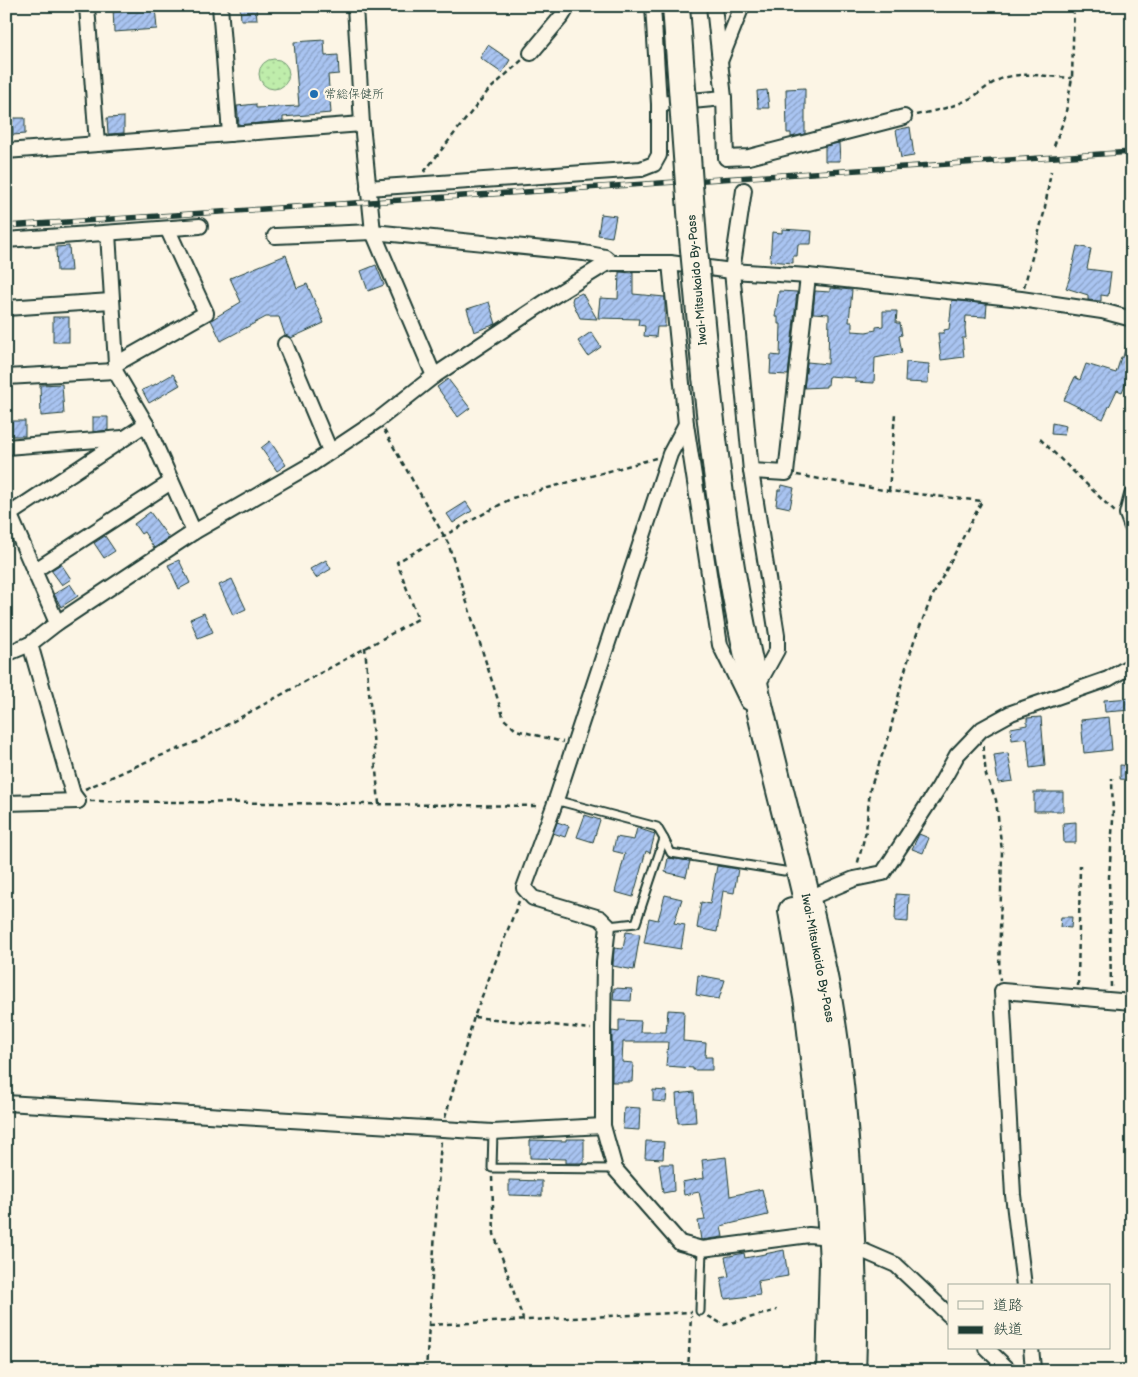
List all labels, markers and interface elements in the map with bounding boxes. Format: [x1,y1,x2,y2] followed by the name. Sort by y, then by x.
[324,87,384,102] place label: 常総保健所
[308,88,320,100] marker: 常総保健所
[684,214,711,346] street label: Iwai-Mitsukaido By-Pass
[798,892,837,1024] street label: Iwai-Mitsukaido By-Pass
[948,1284,1110,1350] legend
[993,1296,1023,1315] text: 道路
[993,1320,1023,1339] text: 鉄道

